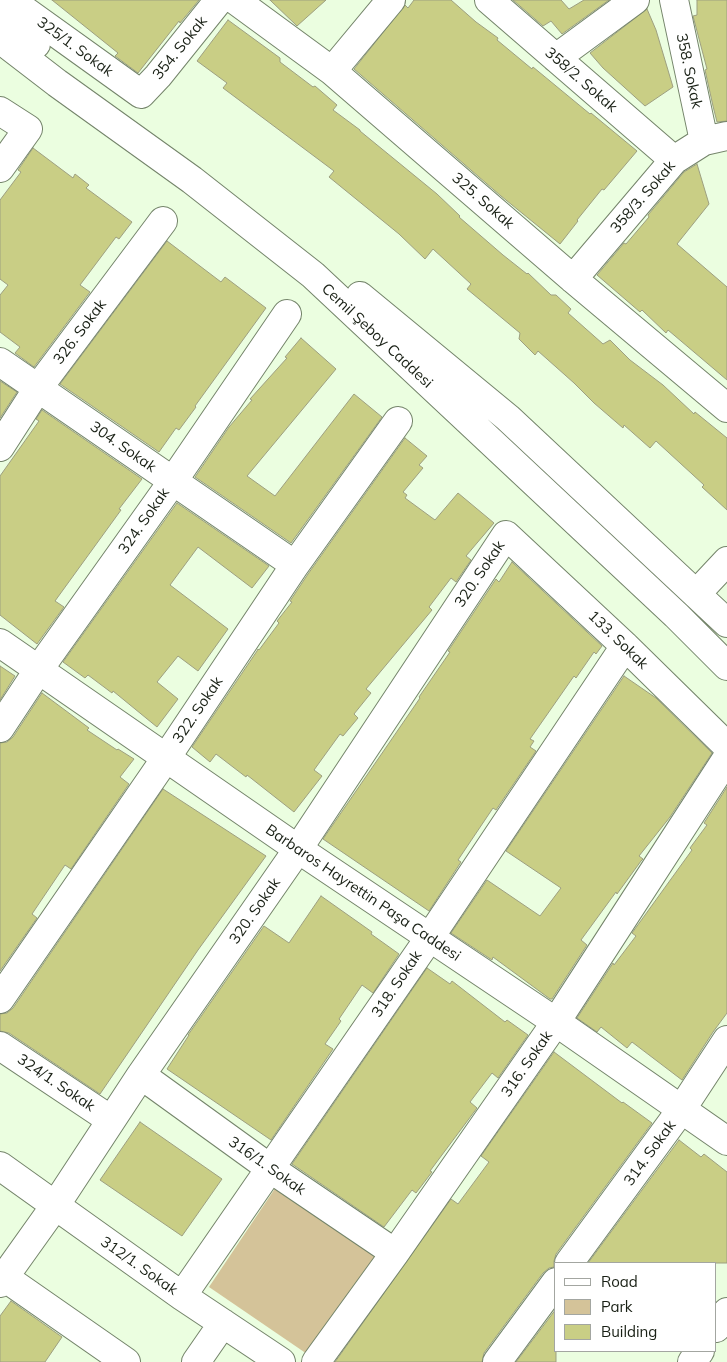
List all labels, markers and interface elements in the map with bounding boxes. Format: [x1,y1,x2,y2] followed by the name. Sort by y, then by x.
[33,13,117,81] street label: 325/1. Sokak
[149,13,211,83] street label: 354. Sokak
[672,32,706,110] street label: 358. Sokak
[541,44,621,116] street label: 358/2. Sokak
[607,157,679,237] street label: 358/3. Sokak
[448,169,518,233] street label: 325. Sokak
[318,280,436,392] street label: Cemil Şeboy Caddesi
[50,296,110,368] street label: 326. Sokak
[86,418,160,476] street label: 304. Sokak
[115,484,173,558] street label: 324. Sokak
[451,537,509,611] street label: 320. Sokak
[584,607,652,673] street label: 133. Sokak
[169,673,227,747] street label: 322. Sokak
[262,821,464,965] street label: Barbaros Hayrettin Paşa Caddesi
[226,874,284,948] street label: 320. Sokak
[368,947,426,1021] street label: 318. Sokak
[498,1027,556,1101] street label: 316. Sokak
[14,1050,98,1116] street label: 324/1. Sokak
[620,1117,680,1189] street label: 314. Sokak
[225,1133,309,1199] street label: 316/1. Sokak
[97,1233,181,1299] street label: 312/1. Sokak
[554,1262,717,1352] legend
[601,1272,638,1291] text: Road
[601,1297,633,1316] text: Park
[601,1322,657,1341] text: Building

